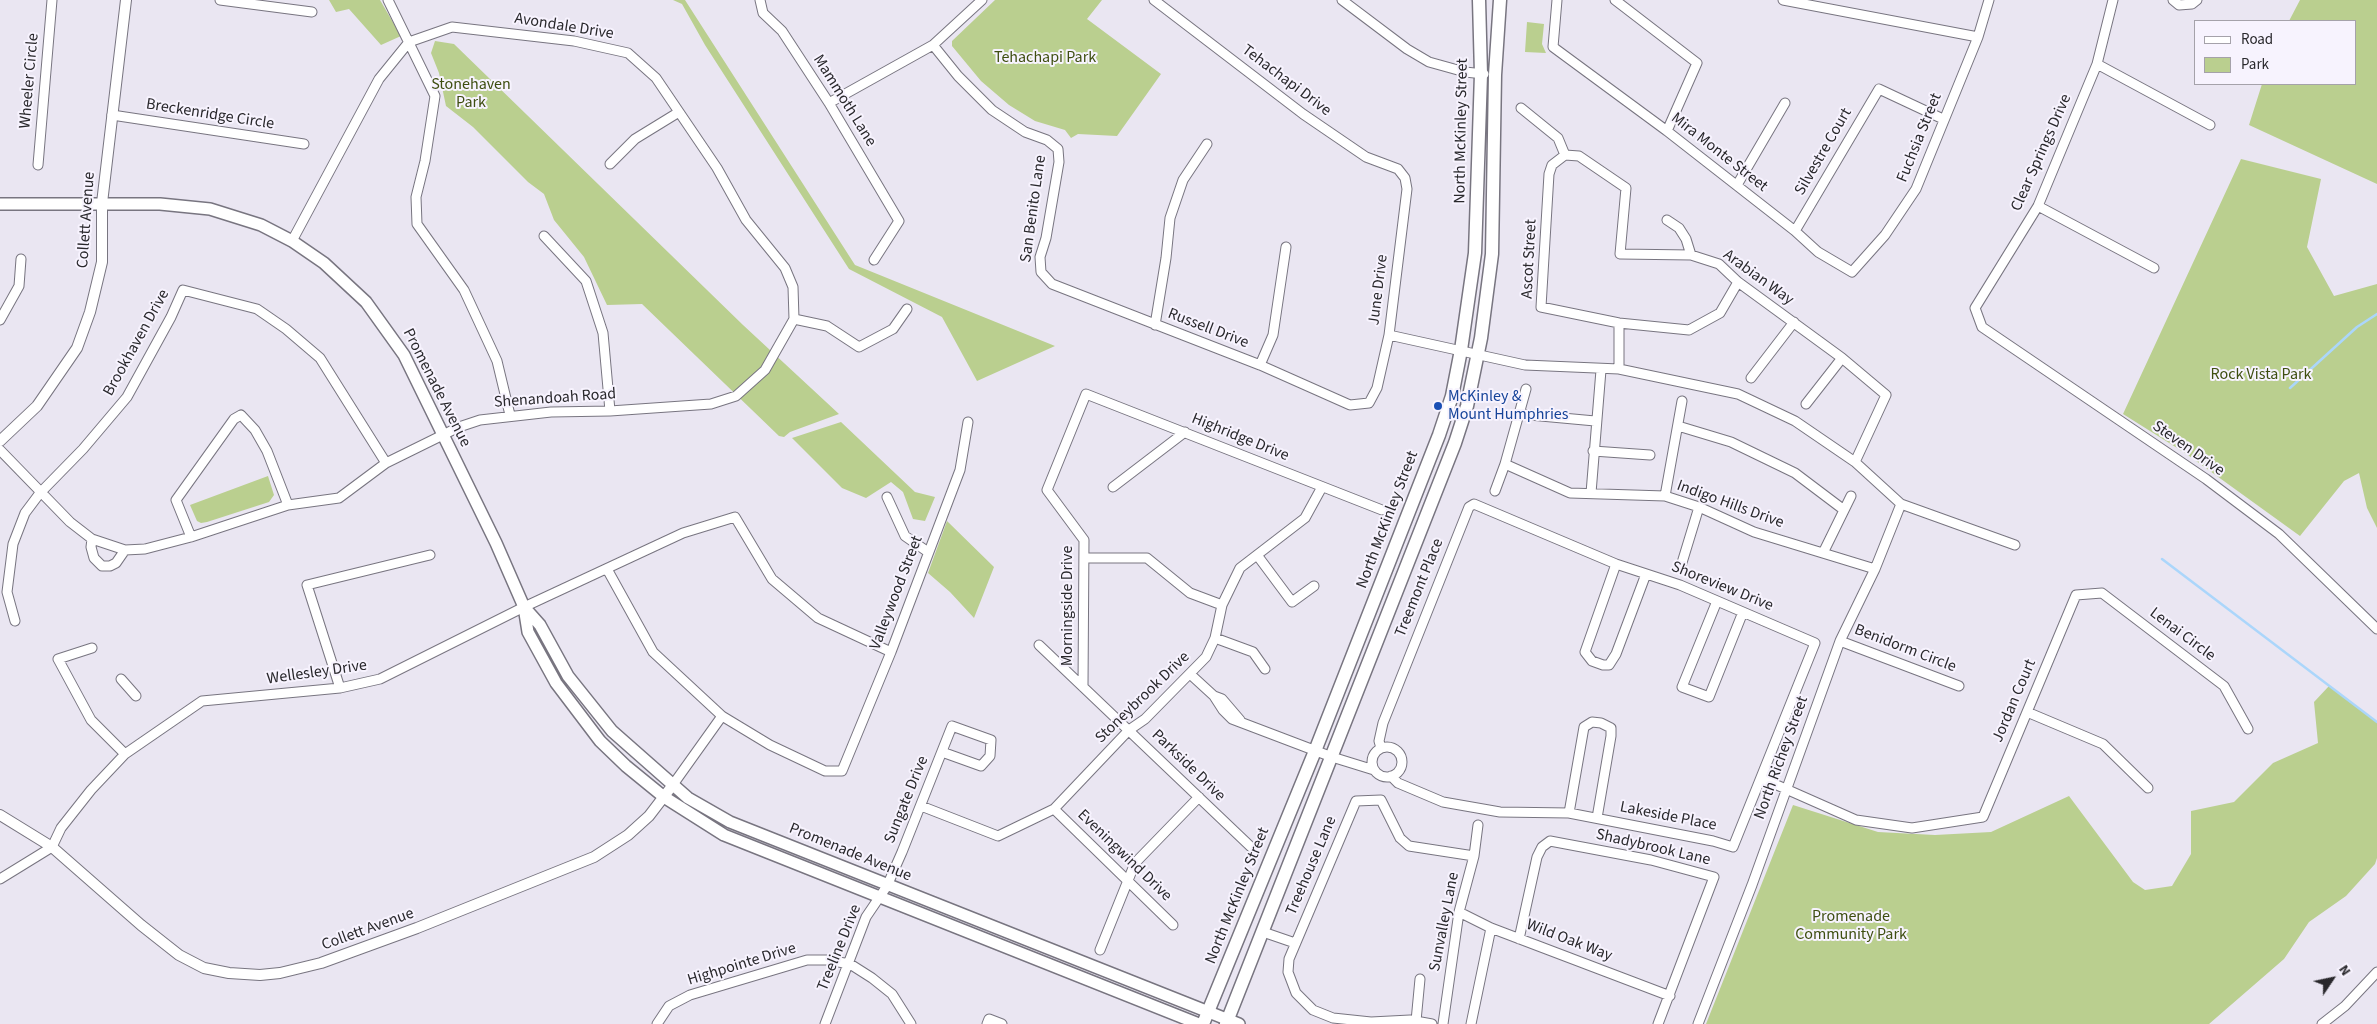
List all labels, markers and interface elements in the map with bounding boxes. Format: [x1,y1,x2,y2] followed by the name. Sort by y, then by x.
[513,10,615,44] street label: Avondale Drive
[2194,20,2357,85] legend
[2241,29,2273,50] text: Road
[16,32,44,130] street label: Wheeler Circle
[1238,41,1334,121] street label: Tehachapi Drive
[994,48,1096,68] park label: Tehachapi Park
[808,52,880,150] street label: Mammoth Lane
[2241,54,2269,75] text: Park
[1451,58,1473,204] street label: North McKinley Street
[431,75,511,113] park label: Stonehaven Park
[1893,91,1947,185] street label: Fuchsia Street
[2008,92,2076,214] street label: Clear Springs Drive
[145,95,275,135] street label: Breckenridge Circle
[1791,105,1857,199] street label: Silvestre Court
[1667,109,1771,197] street label: Mira Monte Street
[1017,154,1051,264] street label: San Benito Lane
[74,171,100,269] street label: Collett Avenue
[1518,219,1542,299] street label: Ascot Street
[1719,246,1797,310] street label: Arabian Way
[1365,254,1393,326] street label: June Drive
[100,286,174,400] street label: Brookhaven Drive
[1165,305,1251,353] street label: Russell Drive
[398,326,474,450] street label: Promenade Avenue
[2211,365,2311,385] park label: Rock Vista Park
[493,385,617,413] street label: Shenandoah Road
[1448,387,1568,425] place label: McKinley & Mount Humphries
[1432,400,1444,412] marker: McKinley & Mount Humphries
[1189,410,1291,466] street label: Highridge Drive
[2148,417,2228,481] street label: Steven Drive
[1353,449,1423,591] street label: North McKinley Street
[1674,477,1786,533] street label: Indigo Hills Drive
[866,533,928,653] street label: Valleywood Street
[1392,536,1448,640] street label: Treemont Place
[1058,546,1078,666] street label: Morningside Drive
[1668,558,1776,616] street label: Shoreview Drive
[2145,604,2219,666] street label: Lenai Circle
[1851,621,1959,677] street label: Benidorm Circle
[1092,648,1194,748] street label: Stoneybrook Drive
[266,656,368,690] street label: Wellesley Drive
[1989,657,2041,745] street label: Jordan Court
[1751,694,1813,822] street label: North Richey Street
[1147,726,1229,806] street label: Parkside Drive
[881,753,933,847] street label: Sungate Drive
[1618,798,1718,836] street label: Lakeside Place
[1073,806,1175,906] street label: Eveningwind Drive
[1283,814,1341,918] street label: Treehouse Lane
[786,820,914,886] street label: Promenade Avenue
[1202,825,1274,967] street label: North McKinley Street
[1594,825,1712,871] street label: Shadybrook Lane
[1426,871,1464,973] street label: Sunvalley Lane
[814,902,866,994] street label: Treeline Drive
[319,904,417,956] street label: Collett Avenue
[1795,907,1907,945] park label: Promenade Community Park
[1523,916,1615,966] street label: Wild Oak Way
[685,939,799,991] street label: Highpointe Drive
[2307,954,2357,1004] north arrow
[2334,961,2355,980] text: N

